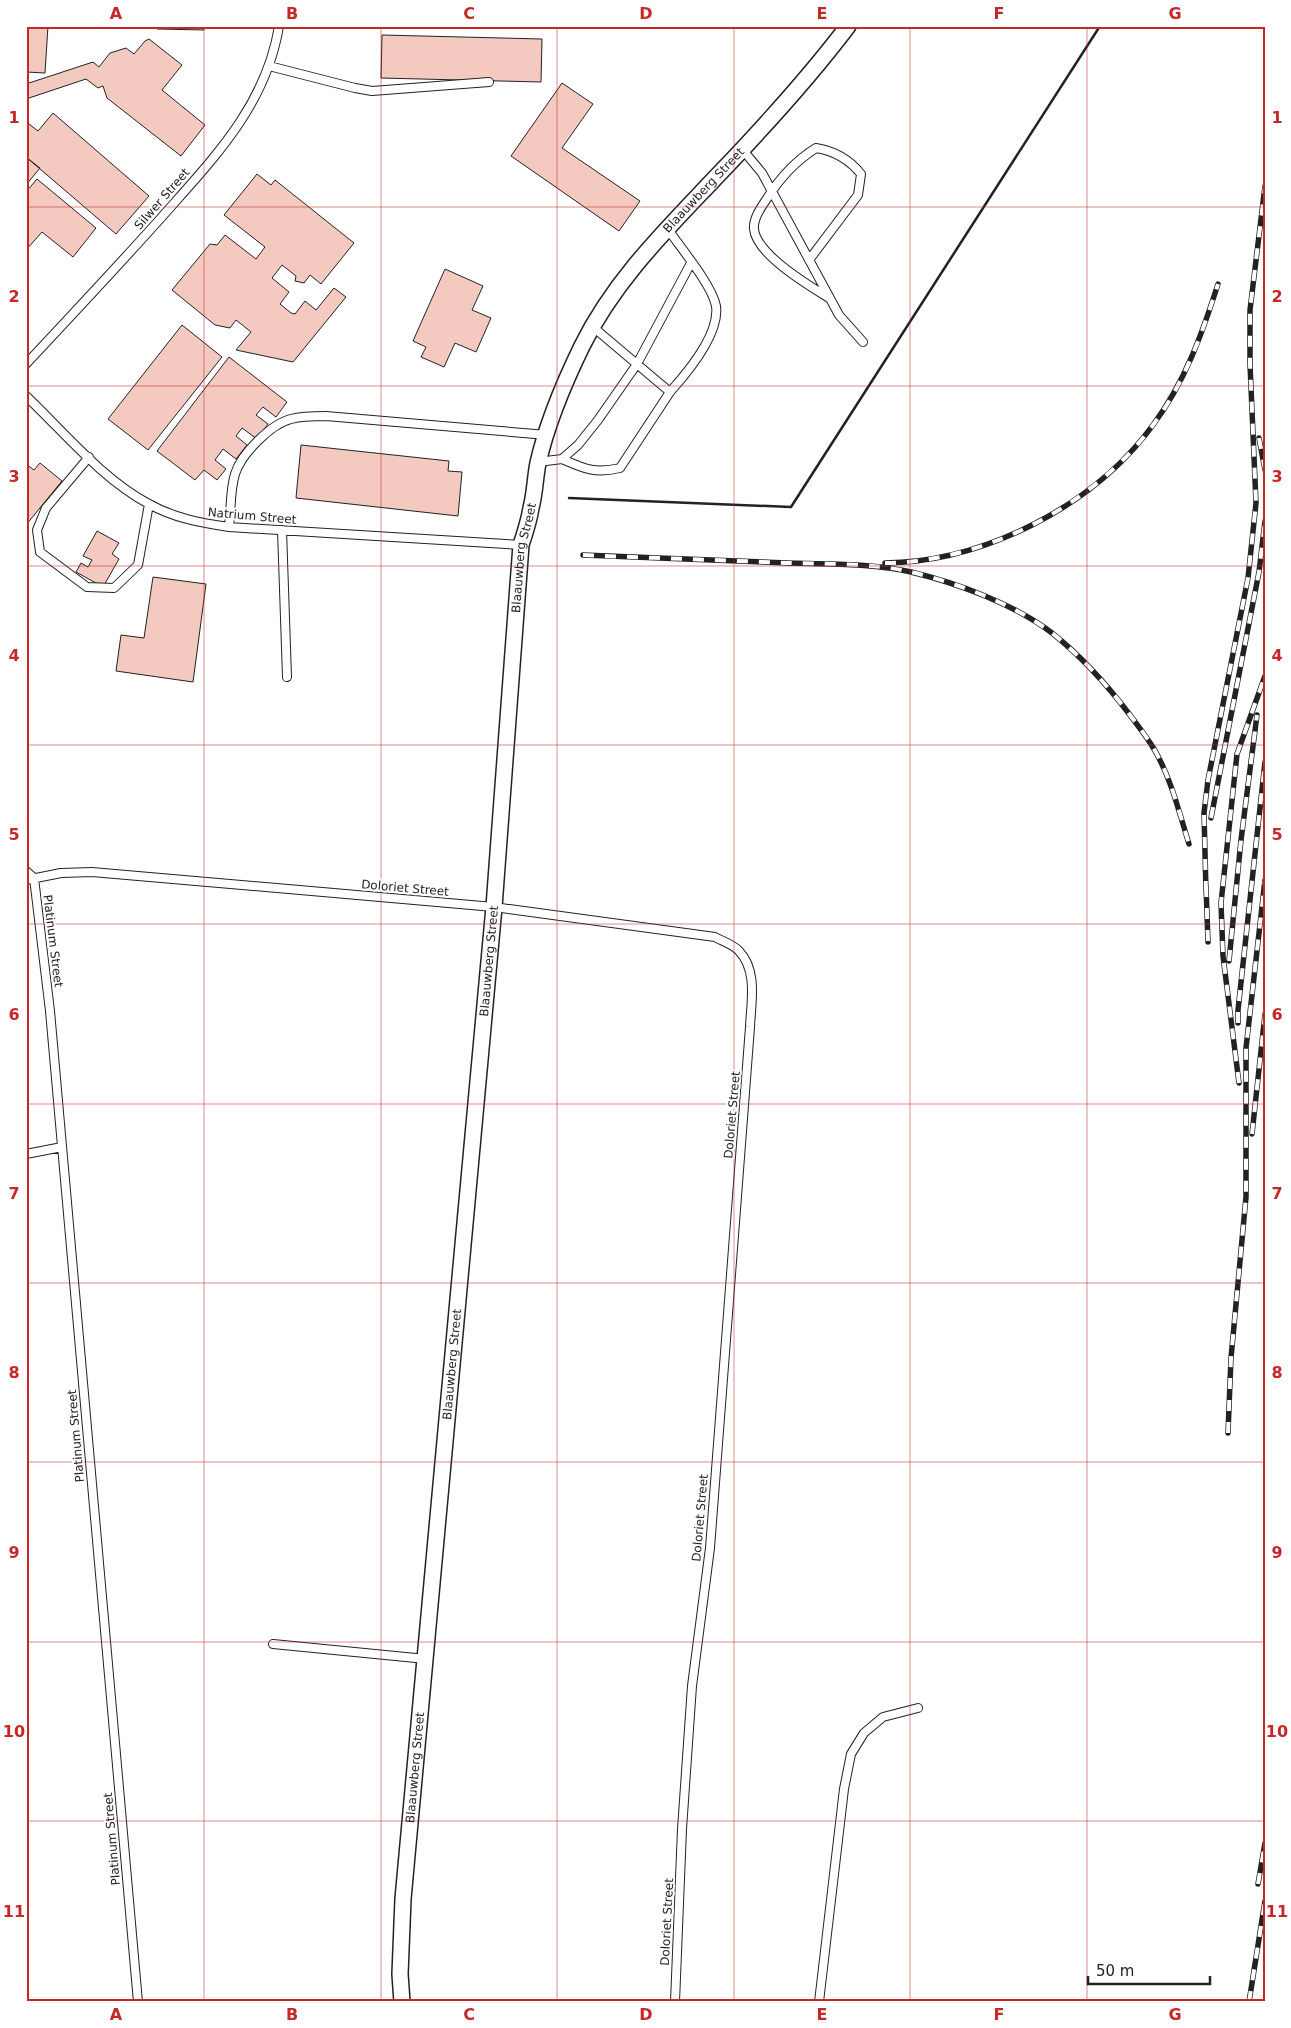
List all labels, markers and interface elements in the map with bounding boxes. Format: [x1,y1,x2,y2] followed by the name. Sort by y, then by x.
[110,4,123,23] text: A
[286,4,298,23] text: B
[463,4,475,23] text: C
[639,4,653,23] text: D
[817,4,827,23] text: E
[994,4,1004,23] text: F
[1168,4,1182,23] text: G
[8,108,20,127] text: 1
[1271,108,1283,127] text: 1
[660,145,747,235] street label: Blaauwberg Street
[132,165,193,233] street label: Silwer Street
[8,287,20,306] text: 2
[1271,287,1283,306] text: 2
[8,467,20,486] text: 3
[1271,467,1283,486] text: 3
[509,501,539,613] street label: Blaauwberg Street
[207,505,297,527] street label: Natrium Street
[8,646,20,665] text: 4
[1271,646,1283,665] text: 4
[8,825,20,844] text: 5
[1271,825,1283,844] text: 5
[361,877,450,899] street label: Doloriet Street
[40,894,66,988] street label: Platinum Street
[477,905,501,1017] street label: Blaauwberg Street
[8,1005,20,1024] text: 6
[1271,1005,1283,1024] text: 6
[721,1070,743,1159] street label: Doloriet Street
[8,1184,20,1203] text: 7
[1271,1184,1283,1203] text: 7
[440,1308,464,1421] street label: Blaauwberg Street
[8,1363,20,1382] text: 8
[1271,1363,1283,1382] text: 8
[65,1389,87,1483] street label: Platinum Street
[689,1473,711,1562] street label: Doloriet Street
[8,1543,20,1562] text: 9
[1271,1543,1283,1562] text: 9
[403,1711,427,1824] street label: Blaauwberg Street
[3,1722,25,1741] text: 10
[1266,1722,1288,1741] text: 10
[101,1792,123,1886] street label: Platinum Street
[658,1877,676,1966] street label: Doloriet Street
[3,1902,25,1921] text: 11
[1266,1902,1288,1921] text: 11
[1088,1953,1211,1985] scale bar
[1096,1962,1134,1980] text: 50 m
[110,2005,123,2024] text: A
[286,2005,298,2024] text: B
[463,2005,475,2024] text: C
[639,2005,653,2024] text: D
[817,2005,827,2024] text: E
[994,2005,1004,2024] text: F
[1168,2005,1182,2024] text: G

